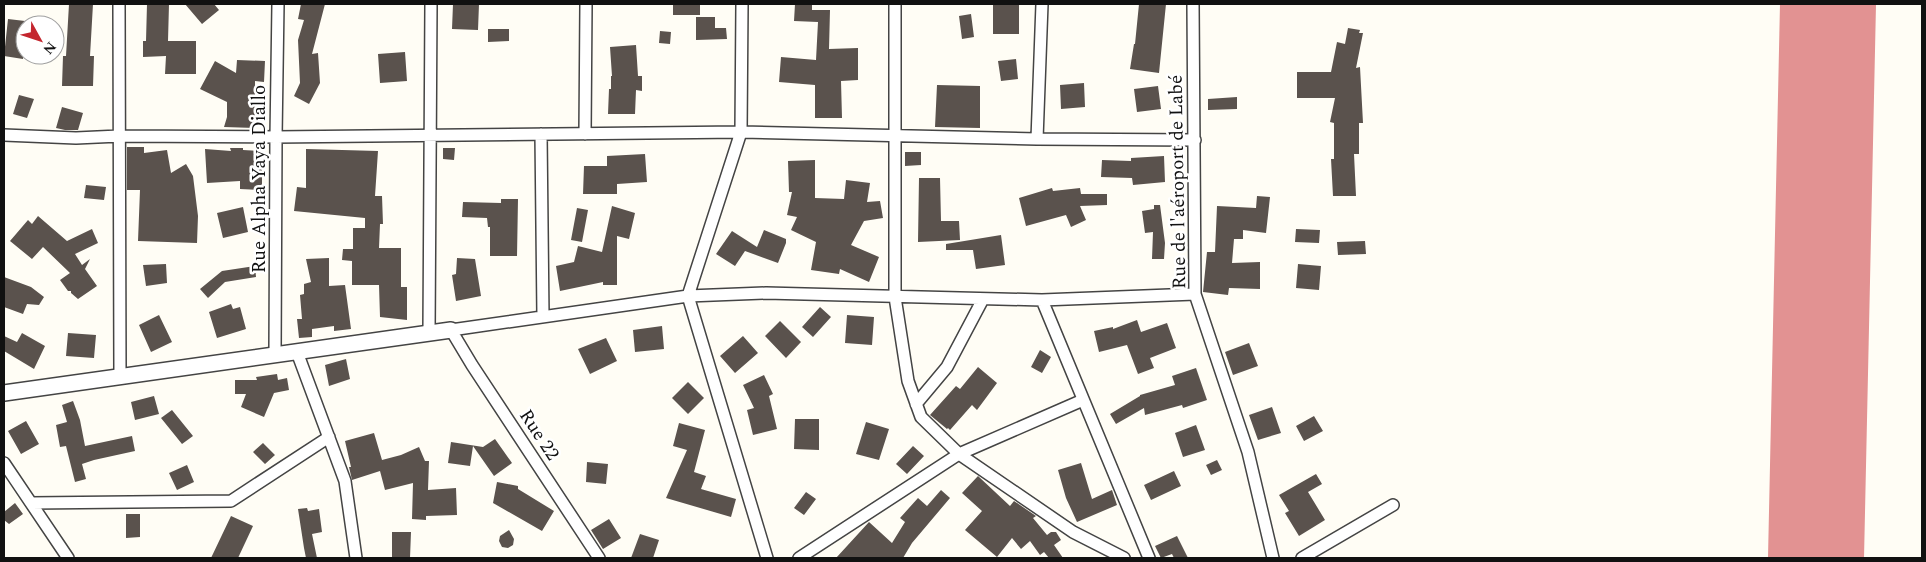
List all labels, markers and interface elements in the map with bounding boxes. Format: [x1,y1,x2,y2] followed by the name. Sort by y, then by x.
[15,15,65,65] north arrow
[38,37,61,59] text: N
[1162,75,1194,289] street label: Rue de l'aéroport de Labé
[245,85,274,273] street label: Rue Alpha Yaya Diallo
[512,404,566,466] street label: Rue 22

